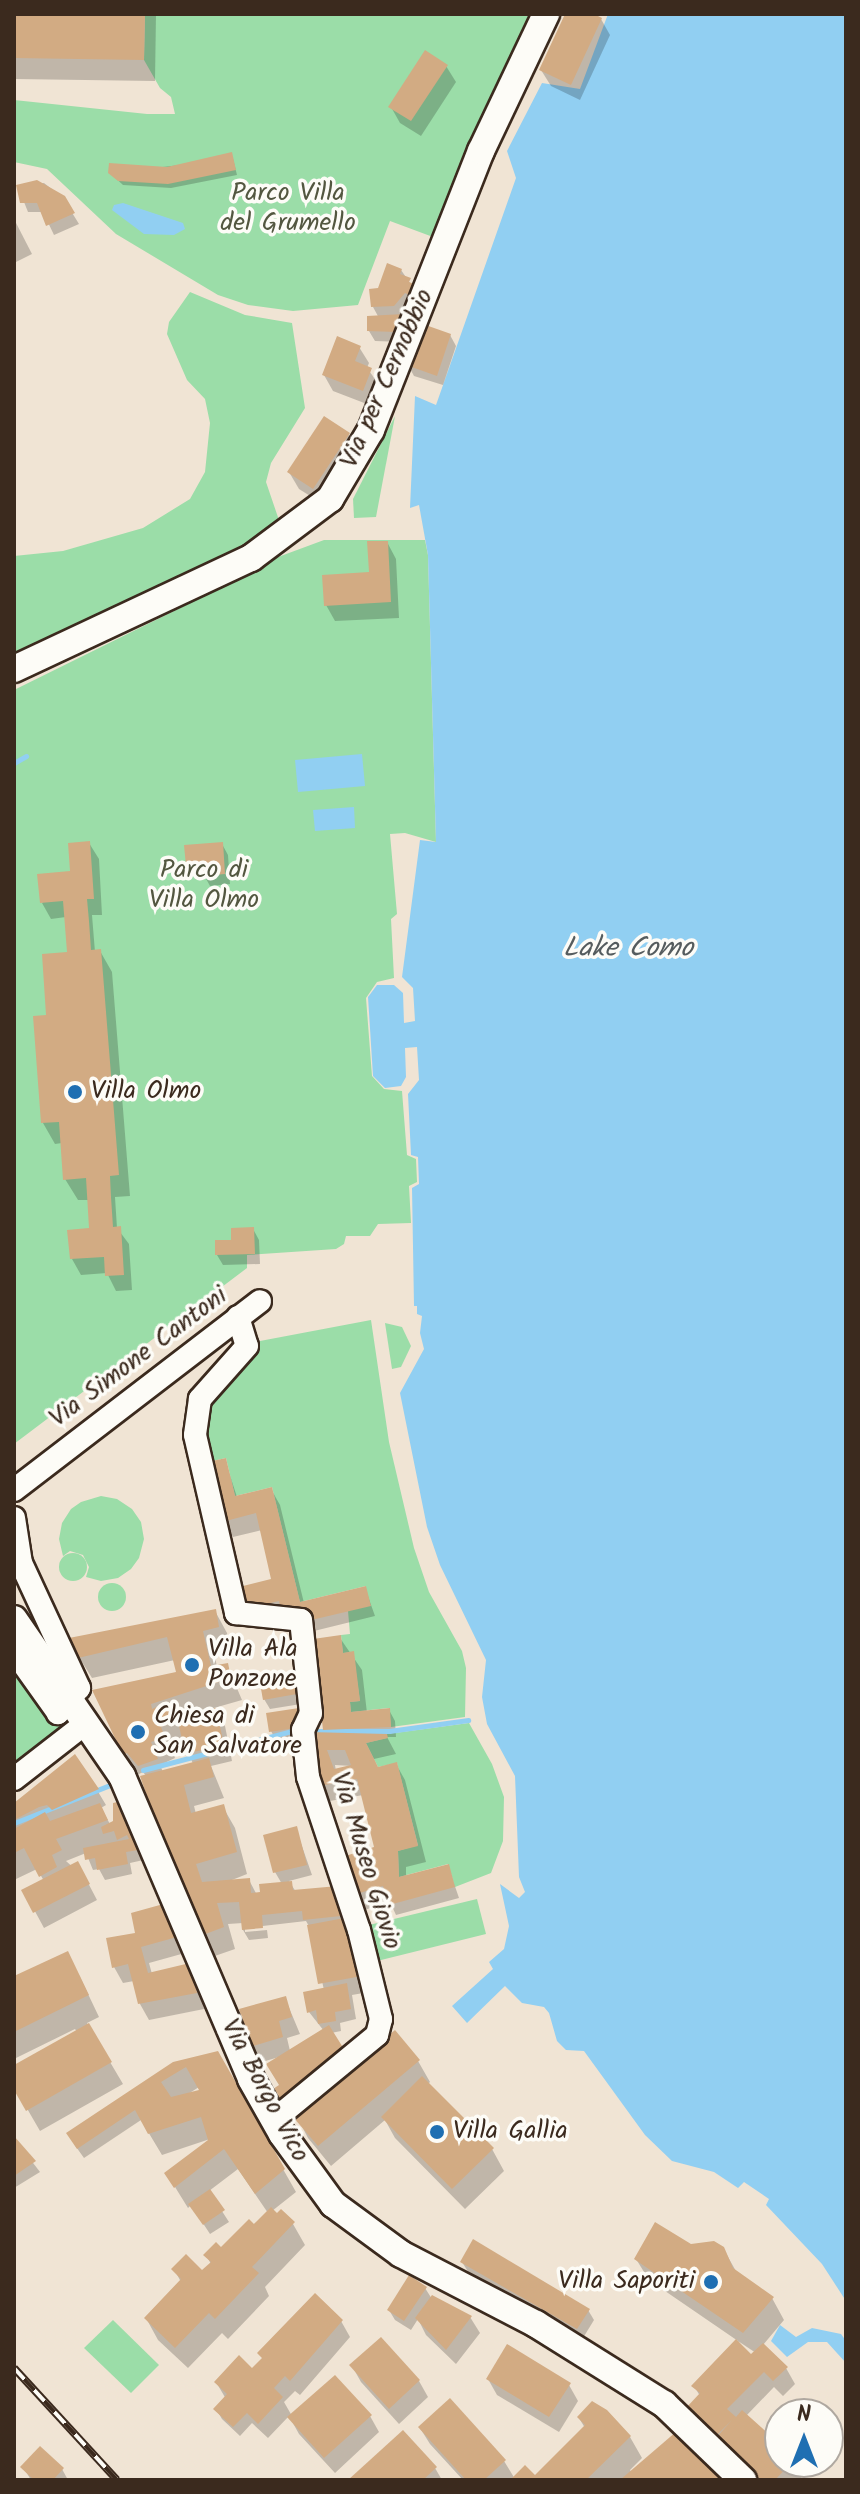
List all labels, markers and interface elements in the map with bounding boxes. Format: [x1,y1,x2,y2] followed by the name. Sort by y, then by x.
[220,178,356,240] park label: Parco Villa del Grumello
[335,285,441,473] street label: Via per Cernobbio
[149,855,259,916] park label: Parco di Villa Olmo
[563,932,693,966] water label: Lake Como
[91,1076,201,1108] place label: Villa Olmo
[66,1083,84,1101] marker: Villa Olmo
[44,1281,234,1435] street label: Via Simone Cantoni
[208,1634,298,1696] place label: Villa Ala Ponzone
[183,1656,201,1674] marker: Villa Ala Ponzone
[154,1701,302,1762] place label: Chiesa di San Salvatore
[129,1723,147,1741] marker: Chiesa di San Salvatore
[323,1769,407,1953] street label: Via Museo Giovio
[213,2014,315,2168] street label: Via Borgo Vico
[453,2116,568,2148] place label: Villa Gallia
[428,2123,446,2141] marker: Villa Gallia
[558,2266,695,2298] place label: Villa Saporiti
[702,2273,720,2291] marker: Villa Saporiti
[764,2398,844,2478] north arrow
[797,2398,811,2433] text: N

